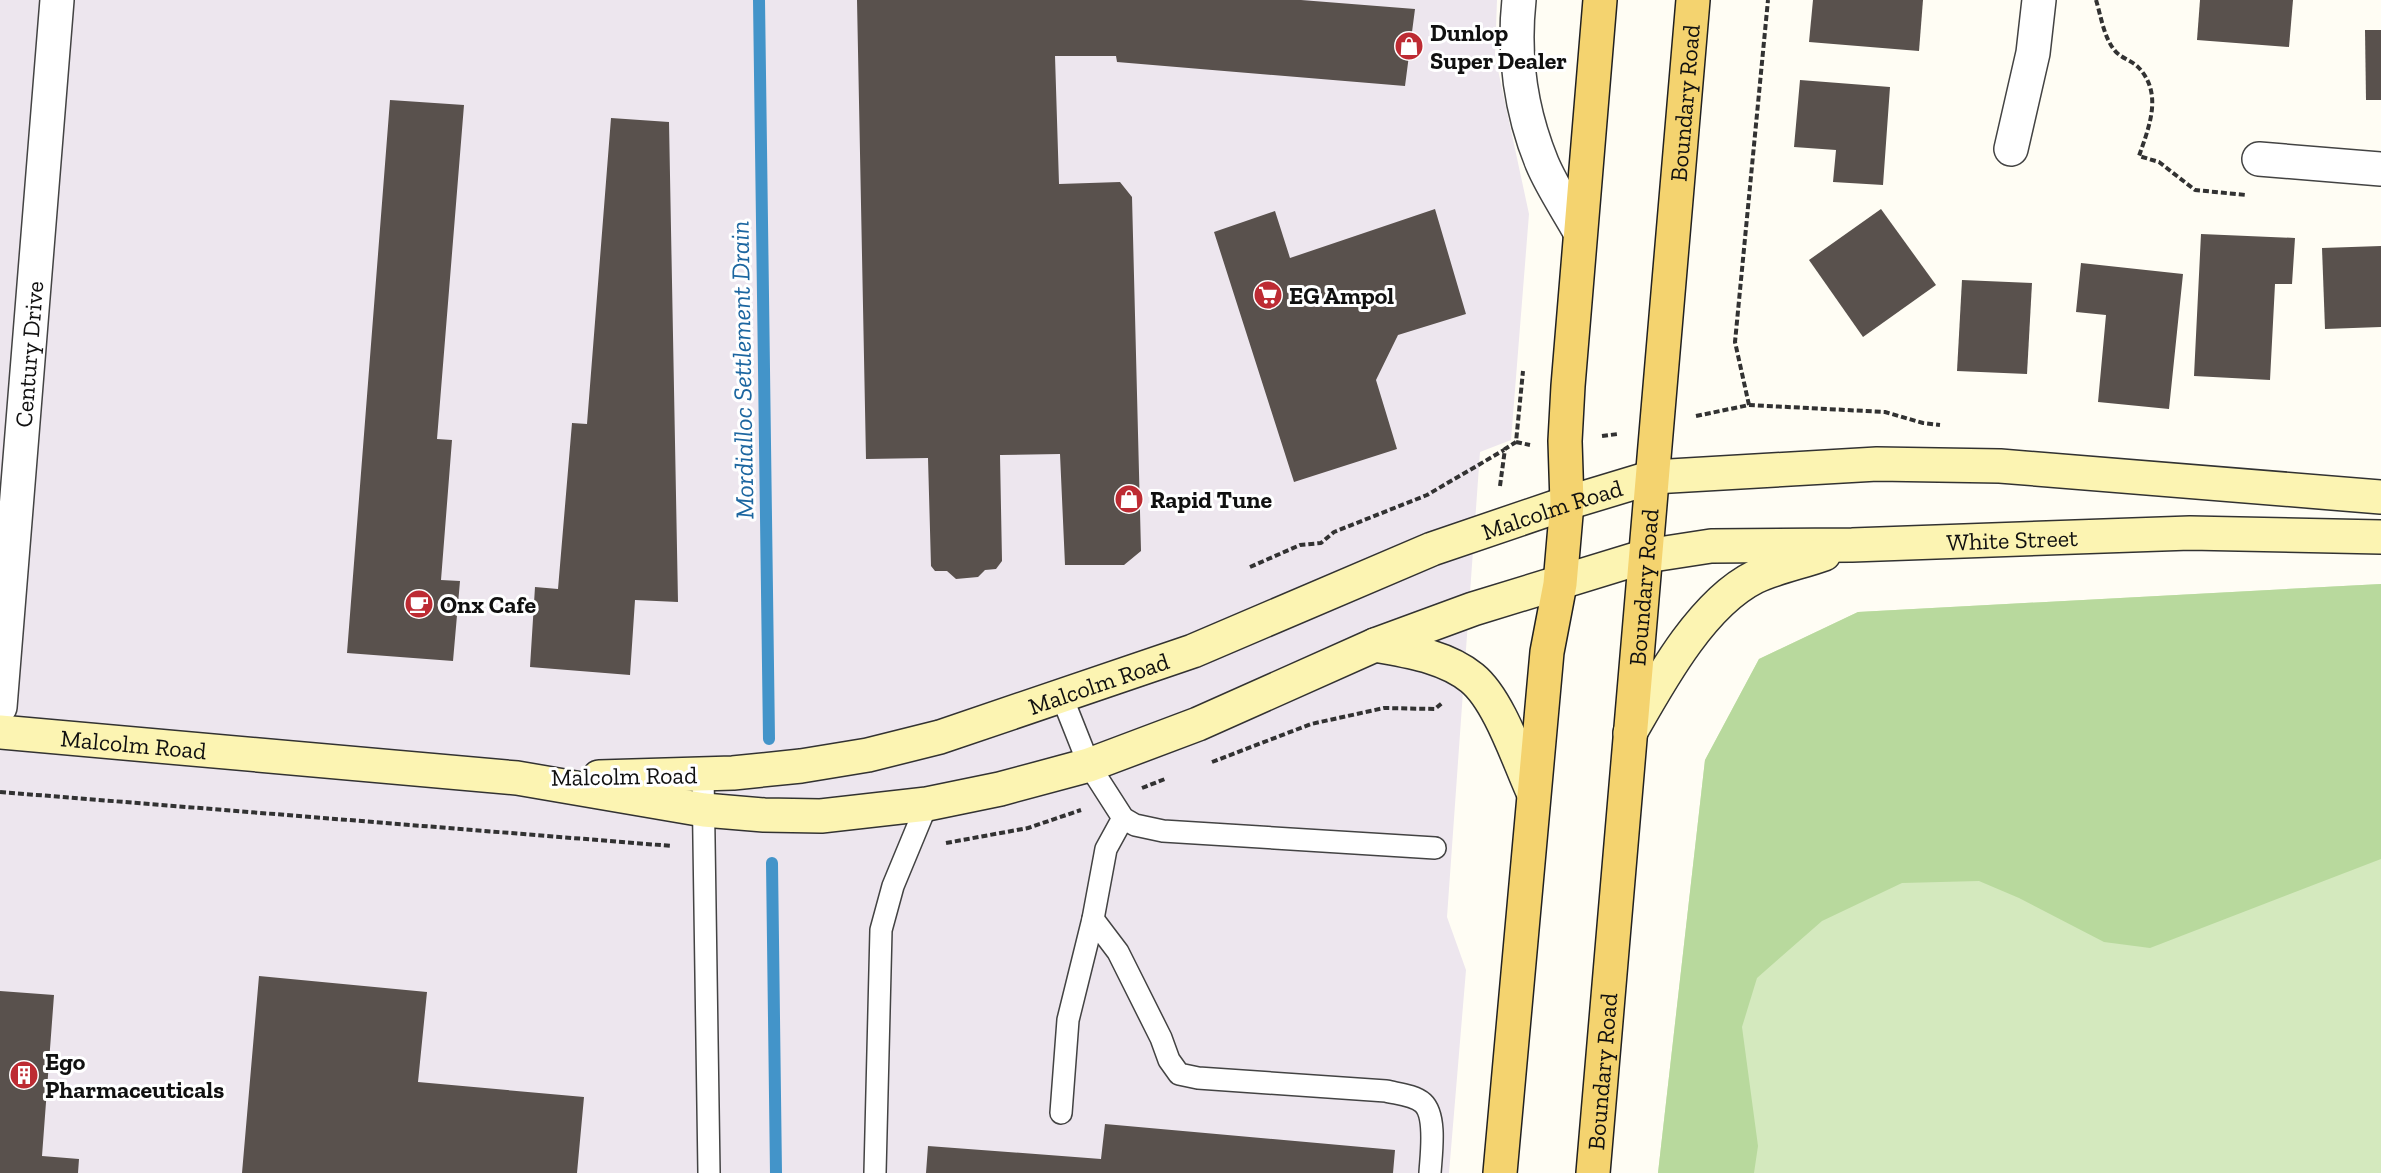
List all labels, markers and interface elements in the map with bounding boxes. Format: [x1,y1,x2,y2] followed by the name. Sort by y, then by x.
[1430,18,1567,75] place label: Dunlop Super Dealer
[1663,23,1705,183] street label: Boundary Road
[1393,30,1425,62] shop icon: Dunlop Super Dealer
[723,221,761,519] water label: Mordialloc Settlement Drain
[1252,279,1284,311] supermarket icon: EG Ampol
[8,280,49,428] street label: Century Drive
[1289,281,1394,310] place label: EG Ampol
[1478,473,1626,546] street label: Malcolm Road
[1113,483,1145,515] shop icon: Rapid Tune
[1150,485,1272,514] place label: Rapid Tune
[1622,507,1664,667] street label: Boundary Road
[1946,522,2078,556] street label: White Street
[403,588,435,620] cafe icon: Onx Cafe
[440,590,536,619] place label: Onx Cafe
[1025,646,1173,720] street label: Malcolm Road
[59,723,208,765] street label: Malcolm Road
[551,760,697,792] street label: Malcolm Road
[1581,992,1623,1151] street label: Boundary Road
[45,1047,224,1104] place label: Ego Pharmaceuticals
[8,1059,40,1091] building icon: Ego Pharmaceuticals

